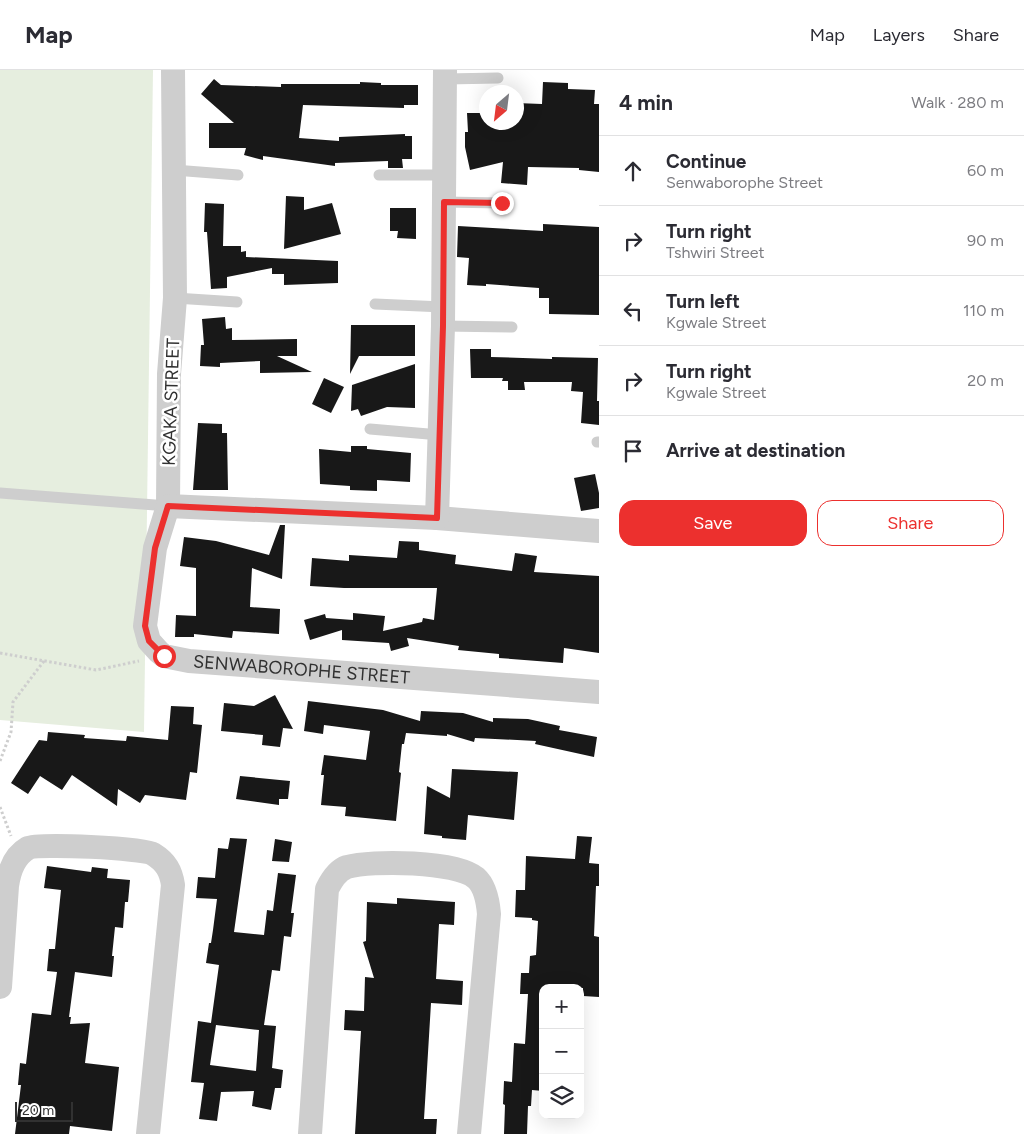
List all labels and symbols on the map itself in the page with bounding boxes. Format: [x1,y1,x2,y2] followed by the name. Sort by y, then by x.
[479,85,524,130] north arrow
[491,192,514,215] route end
[158,338,184,466] street label: KGAKA STREET
[153,645,176,668] route start
[192,650,411,689] street label: SENWABOROPHE STREET
[15,1099,72,1122] scale bar

